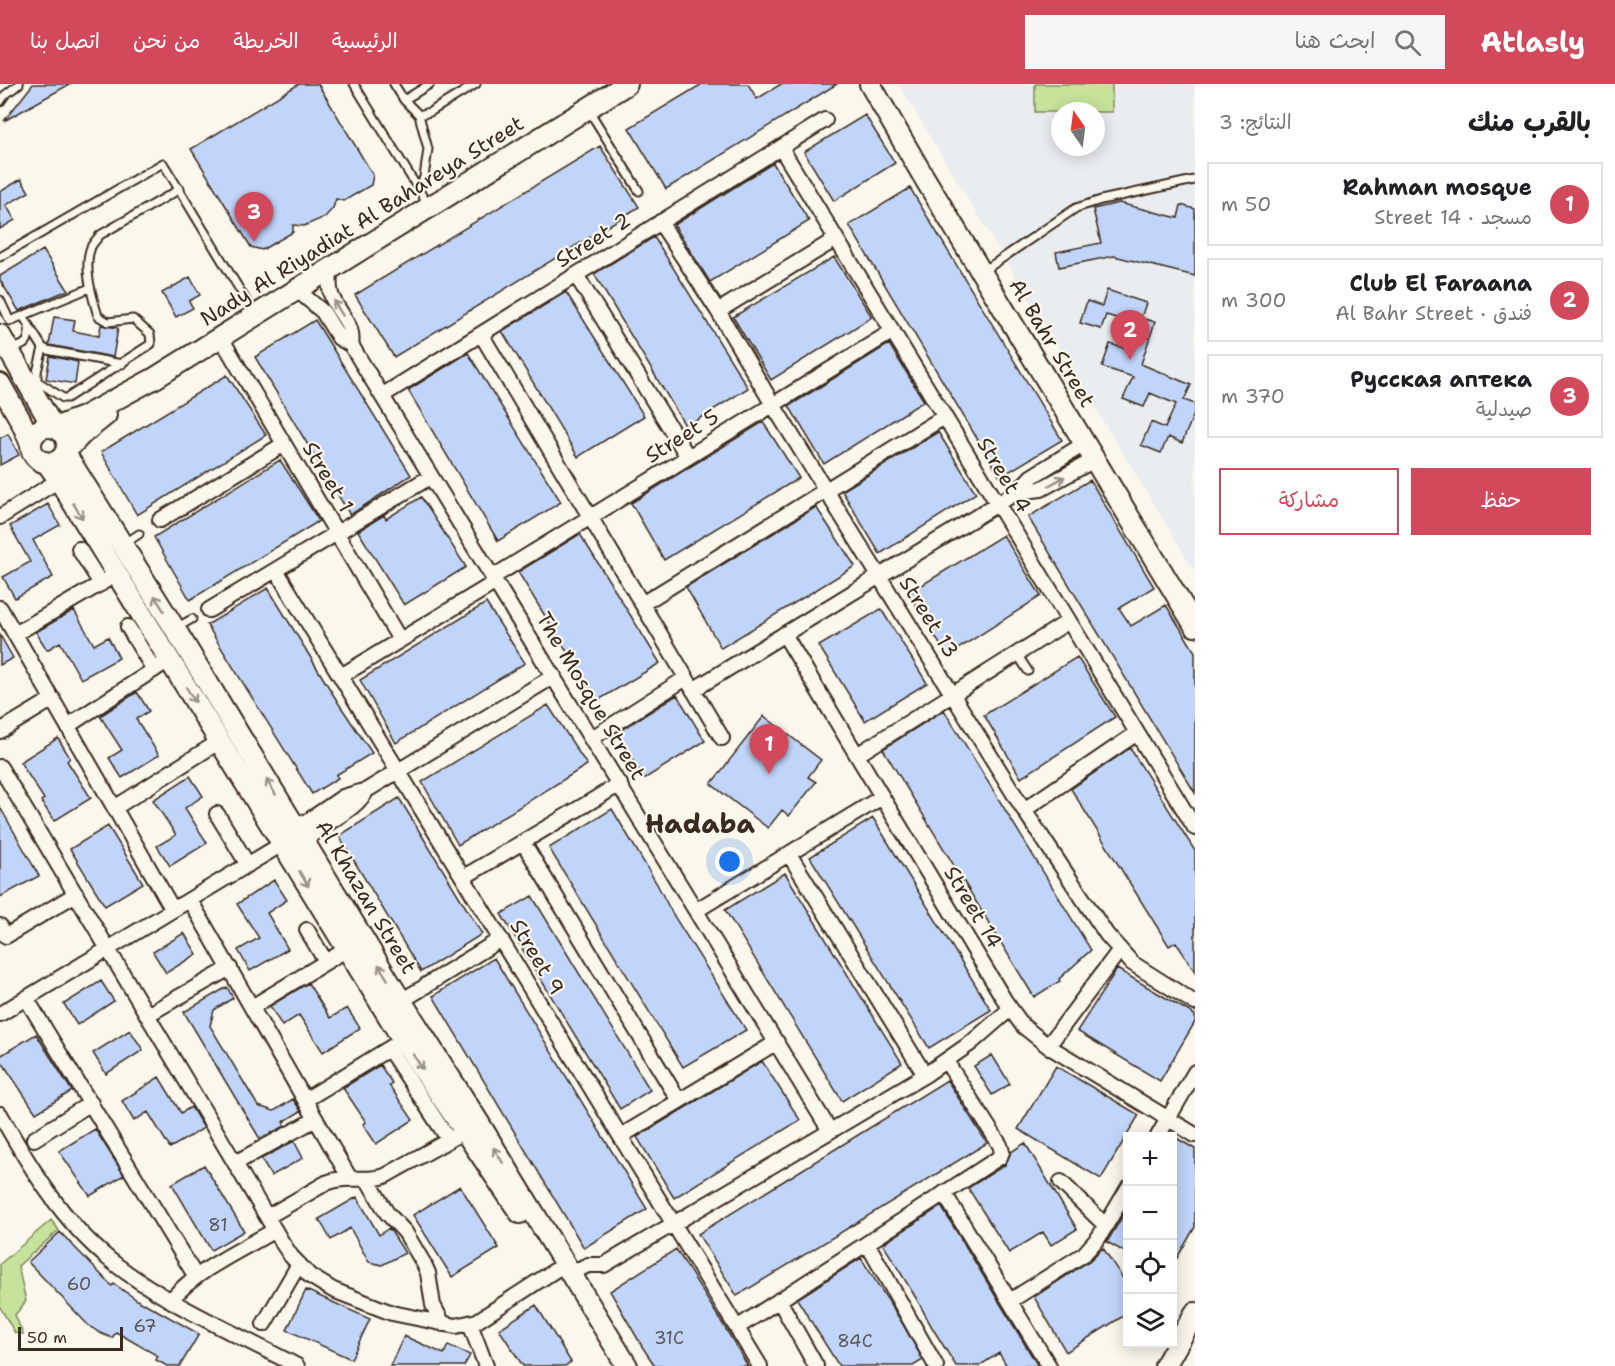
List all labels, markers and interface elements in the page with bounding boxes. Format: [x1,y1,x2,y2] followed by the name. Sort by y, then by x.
[1025,15,1445,69] search box
[1481,23,1585,61] text: Atlasly
[1294,26,1376,55] text: ابحث هنا
[1391,26,1424,59] icon: search
[30,27,100,55] text: اتصل بنا
[133,27,200,55] text: من نحن
[233,27,299,55] text: الخريطة
[332,27,398,55] text: الرئيسية
[1051,102,1105,156] north arrow
[1468,104,1591,139] text: بالقرب منك
[195,109,529,333] street label: Nady Al Riyadiat Al Bahareya Street
[1219,109,1292,135] text: النتائج: 3
[1342,173,1532,202] text: Rahman mosque
[1221,191,1271,217] text: 50 m
[1565,191,1574,217] text: 1
[234,192,274,242] pin: 3
[1374,204,1532,230] text: مسجد · Street 14
[550,206,636,274] street label: Street 2
[1349,269,1532,298] text: Club El Faraana
[1003,273,1101,413] street label: Al Bahr Street
[1221,287,1287,313] text: 300 m
[1563,287,1577,313] text: 2
[332,300,344,317] one-way arrow
[1335,300,1532,326] text: فندق · Al Bahr Street
[1110,310,1150,360] pin: 2
[1350,365,1532,394] text: Русская аптека
[1221,383,1285,409] text: 370 m
[1563,383,1577,409] text: 3
[1476,396,1532,422] text: صيدلية
[640,402,724,470] street label: Street 5
[970,432,1038,518] street label: Street 4
[296,437,360,517] street label: Street 1
[1219,468,1399,535] button: مشاركة
[1411,468,1591,535] button: حفظ
[1048,475,1065,487] one-way arrow
[73,502,85,519] one-way arrow
[893,571,965,663] street label: Street 13
[152,595,164,612] one-way arrow
[530,607,652,785] street label: The Mosque Street
[186,686,198,703] one-way arrow
[750,724,788,774] pin: 1
[265,779,277,796] one-way arrow
[645,805,756,842] district label: Hadaba
[309,815,423,979] street label: Al Khazan Street
[715,847,744,876] your location
[937,861,1009,953] street label: Street 14
[298,870,310,887] one-way arrow
[503,914,571,1000] street label: Street 9
[377,964,389,981] one-way arrow
[412,1054,425,1071] one-way arrow
[1123,1132,1177,1348] map controls
[1123,1132,1177,1186] button: +
[492,1147,504,1164] one-way arrow
[1123,1186,1177,1240] button: −
[208,1213,228,1237] house number: 81
[1123,1240,1177,1294] button: locate
[67,1272,91,1296] house number: 60
[1123,1294,1177,1348] button: layers
[133,1314,157,1338] house number: 67
[18,1324,123,1352] scale bar
[654,1326,684,1350] house number: 31C
[27,1327,67,1348] text: 50 m
[837,1329,873,1353] house number: 84C

